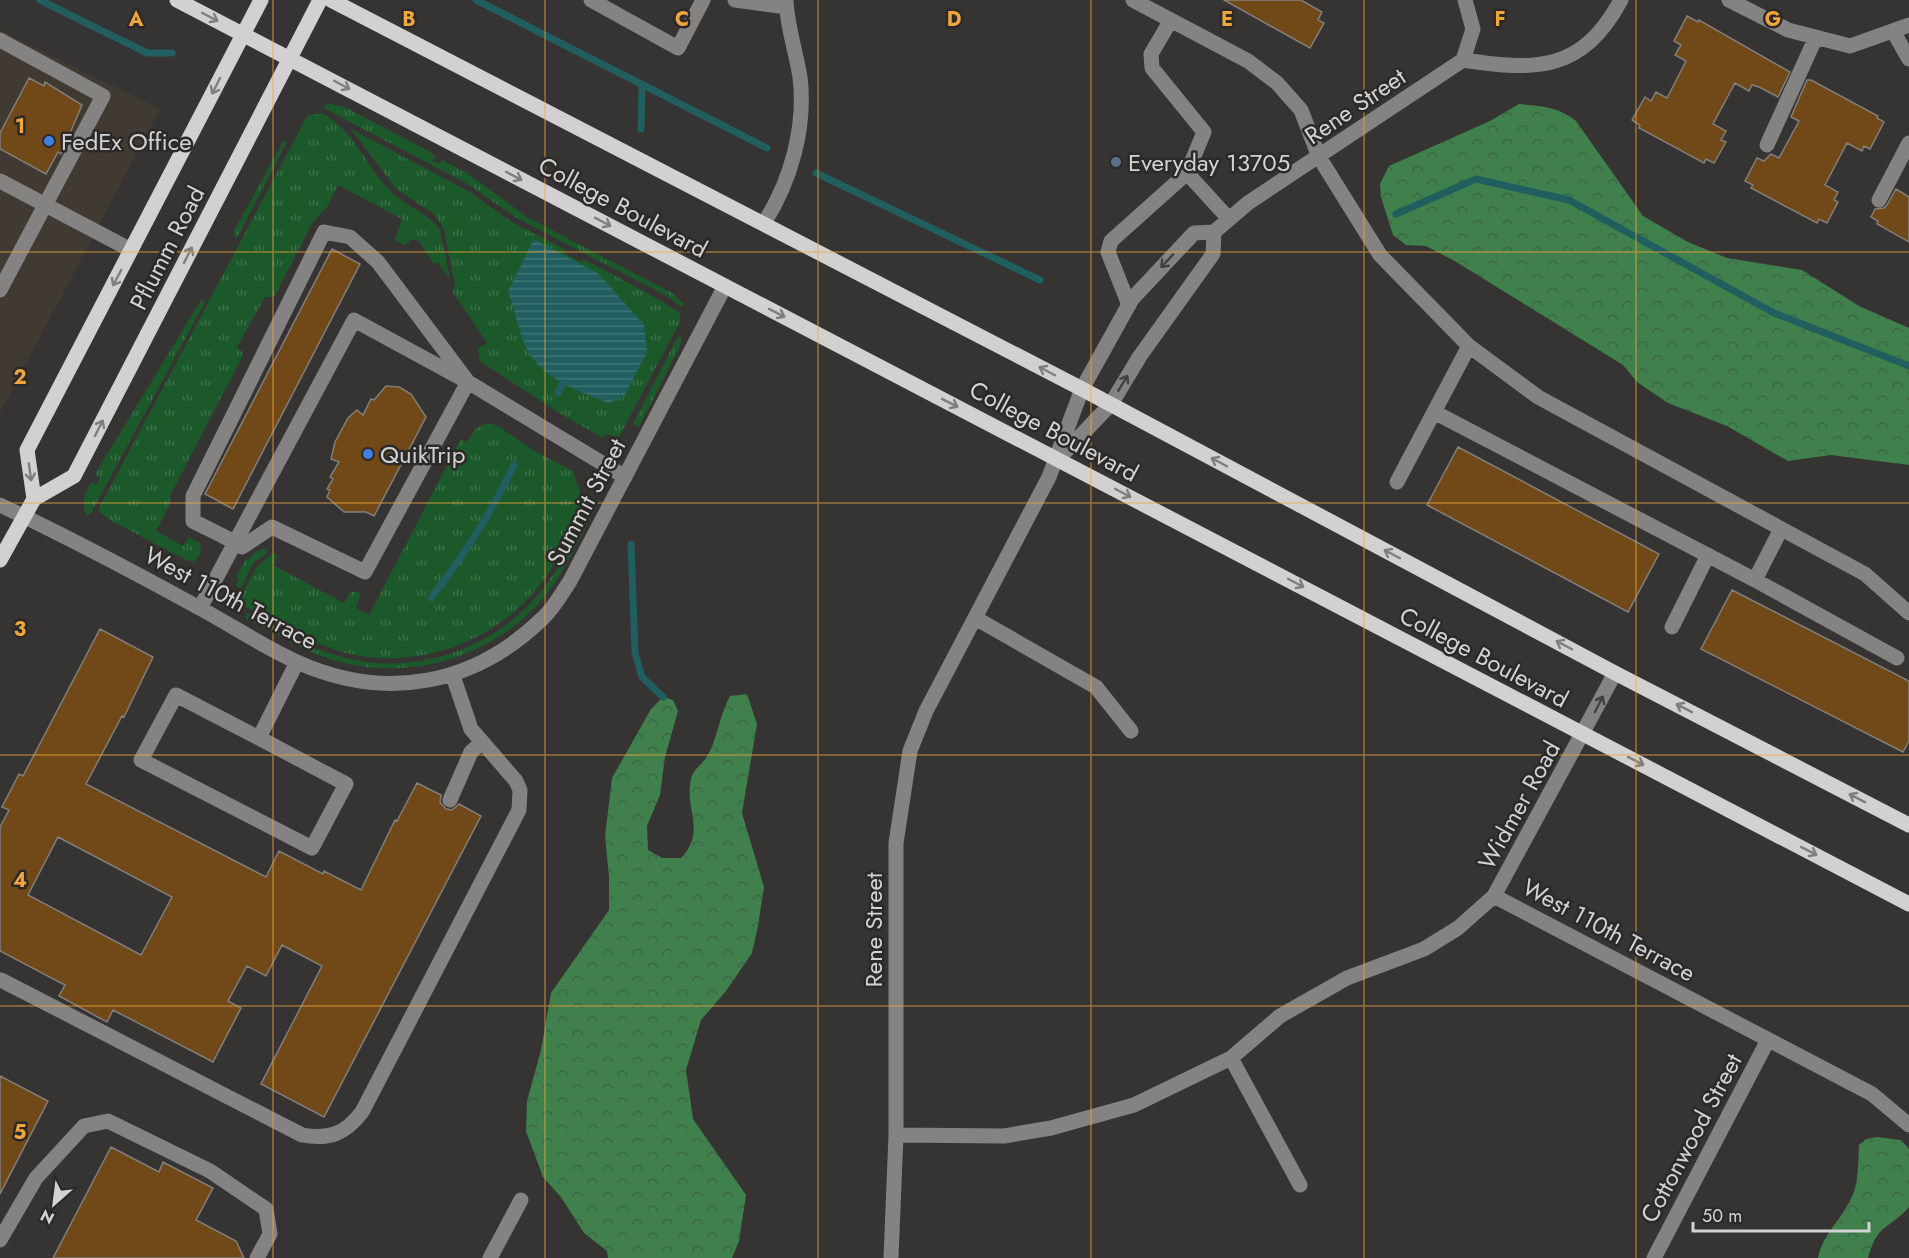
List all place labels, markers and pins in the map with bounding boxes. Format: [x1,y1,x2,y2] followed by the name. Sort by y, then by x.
[61,124,192,159] place label: FedEx Office
[42,134,56,148] marker: FedEx Office
[1128,145,1290,180] place label: Everyday 13705
[1109,155,1123,169] marker: Everyday 13705
[380,437,465,472] place label: QuikTrip
[361,447,375,461] marker: QuikTrip

